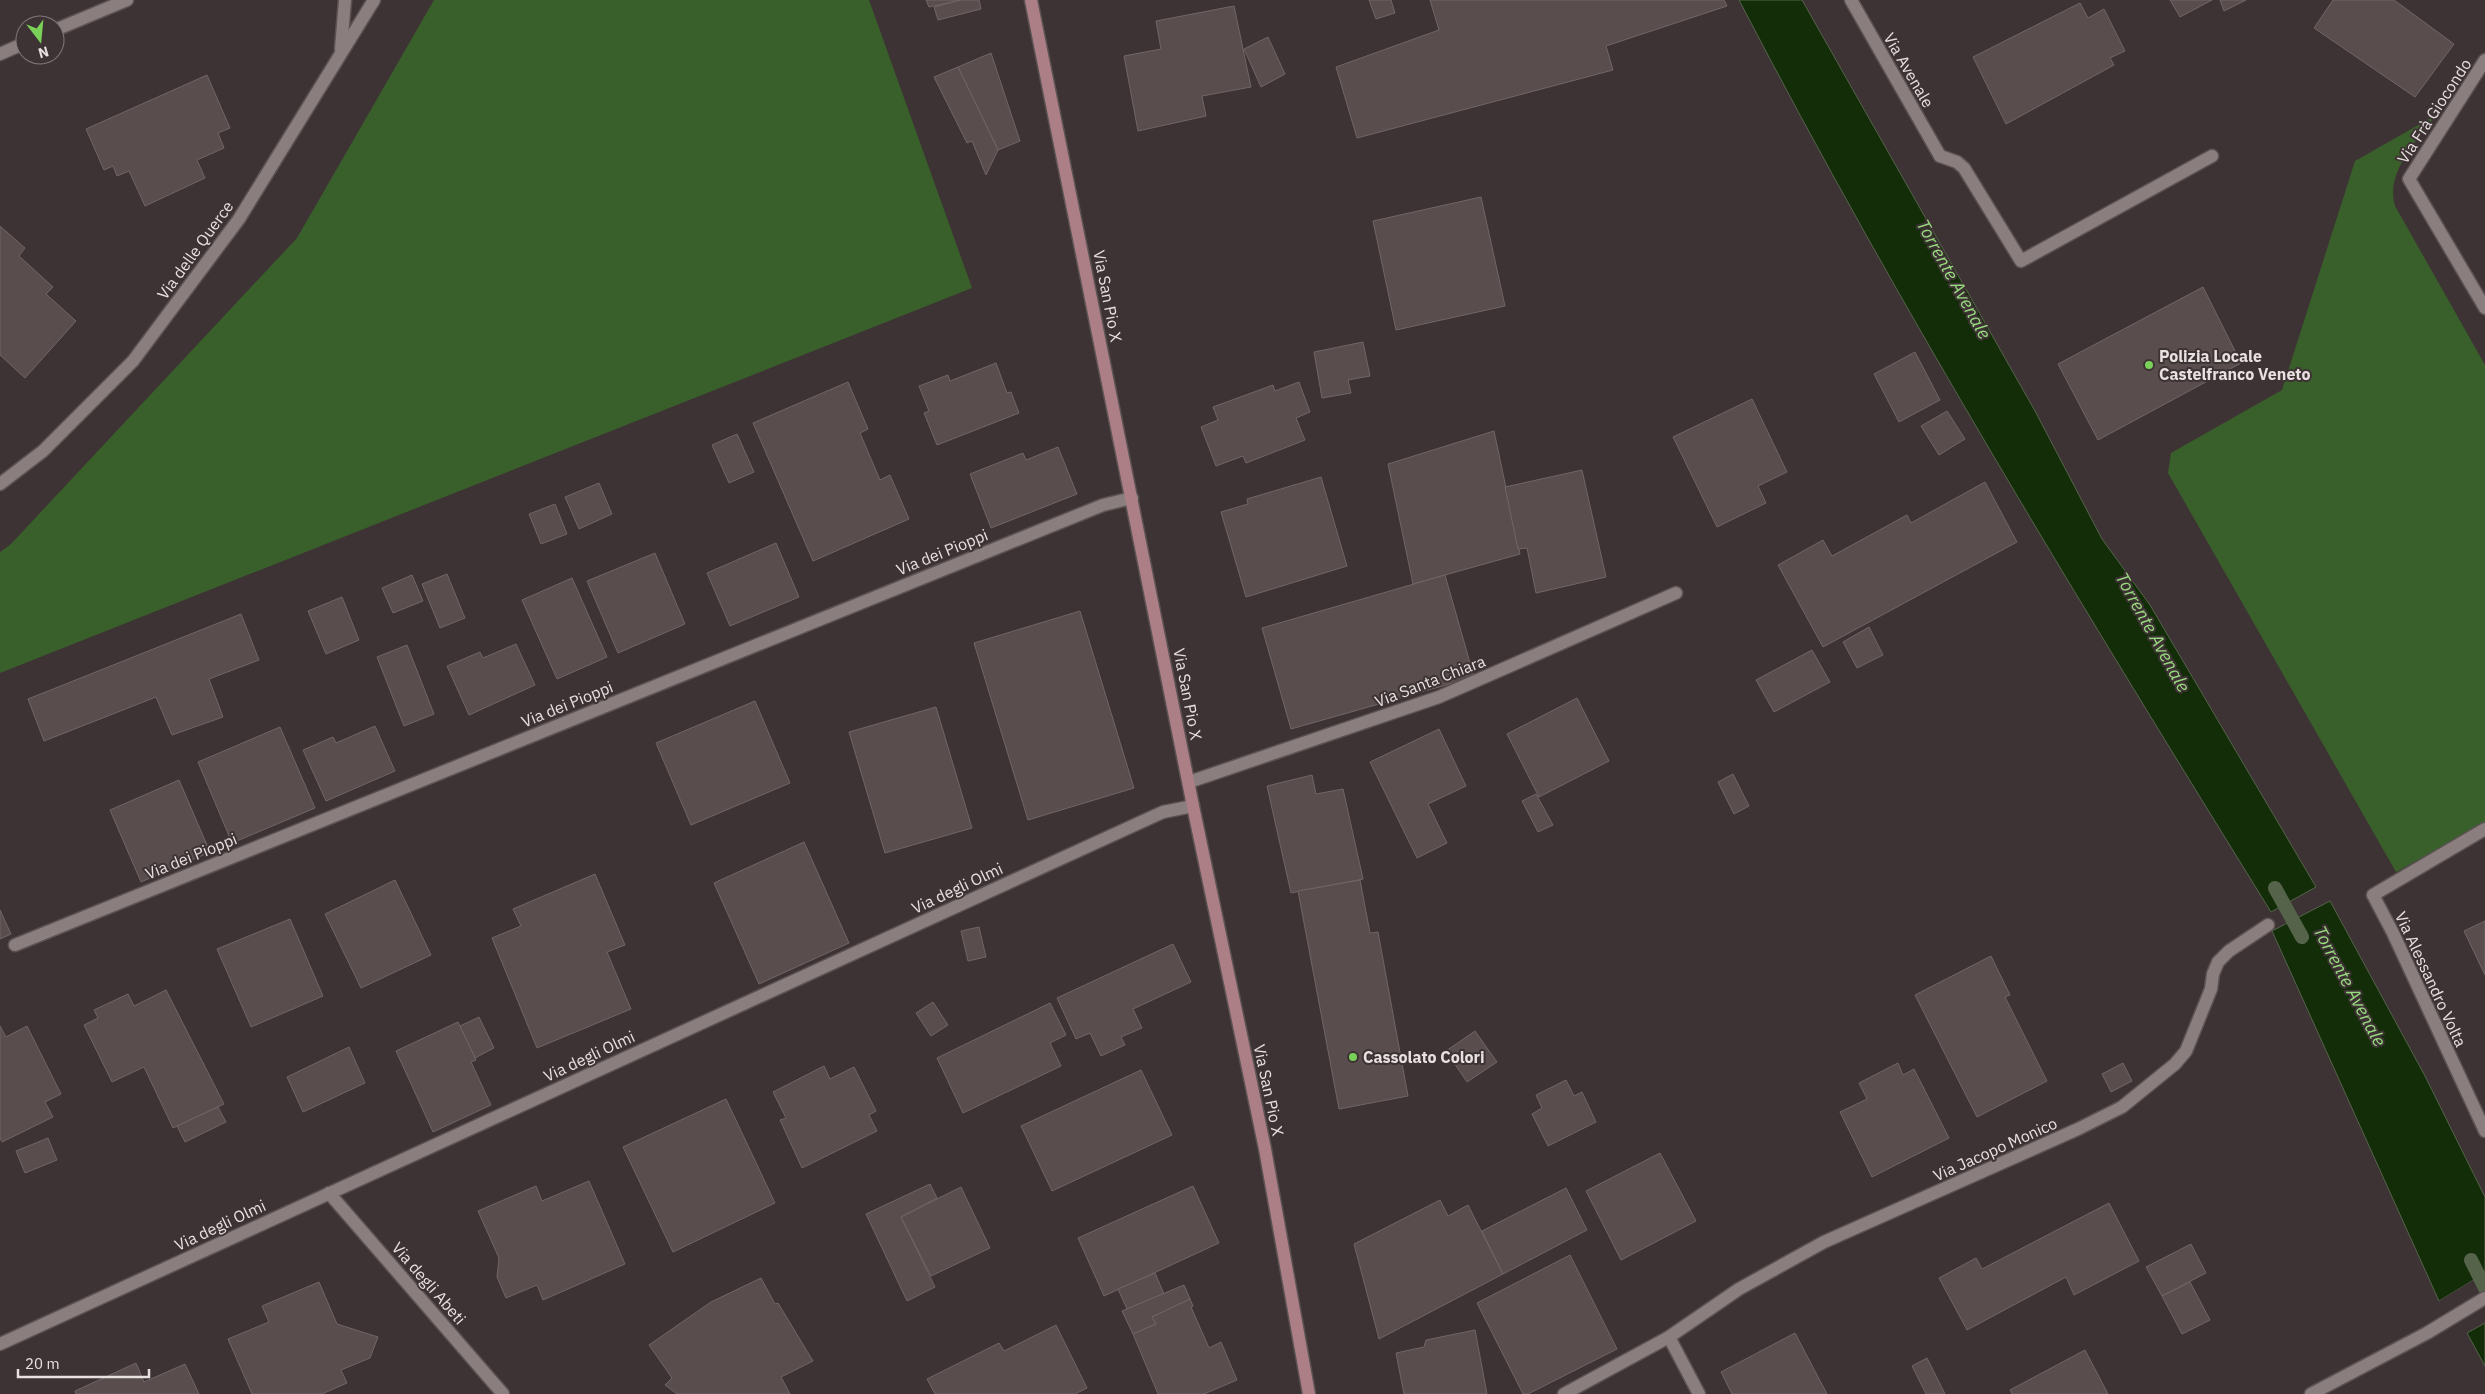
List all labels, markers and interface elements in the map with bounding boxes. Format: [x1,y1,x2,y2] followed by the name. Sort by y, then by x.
[15,15,65,65] north arrow
[1880,29,1939,111] street label: Via Avenale
[36,42,51,63] text: N
[2393,55,2475,167] street label: Via Frà Giocondo
[153,197,238,303] street label: Via delle Querce
[1912,215,1996,343] water label: Torrente Avenale
[1089,248,1127,344] street label: Via San Pio X
[2159,346,2310,384] place label: Polizia Locale Castelfranco Veneto
[2143,359,2155,371] marker: Polizia Locale Castelfranco Veneto
[893,525,991,579] street label: Via dei Pioppi
[2111,568,2195,696] water label: Torrente Avenale
[1169,646,1207,742] street label: Via San Pio X
[1372,651,1489,711] street label: Via Santa Chiara
[518,677,616,731] street label: Via dei Pioppi
[142,829,240,883] street label: Via dei Pioppi
[908,858,1006,918] street label: Via degli Olmi
[2391,908,2471,1050] street label: Via Alessandro Volta
[2309,922,2391,1050] water label: Torrente Avenale
[540,1026,638,1086] street label: Via degli Olmi
[1250,1042,1288,1138] street label: Via San Pio X
[1363,1047,1485,1067] place label: Cassolato Colori
[1347,1051,1359,1063] marker: Cassolato Colori
[1930,1113,2060,1185] street label: Via Jacopo Monico
[171,1195,269,1255] street label: Via degli Olmi
[388,1238,470,1328] street label: Via degli Abeti
[18,1346,149,1378] scale bar
[25,1354,60,1373] text: 20 m

